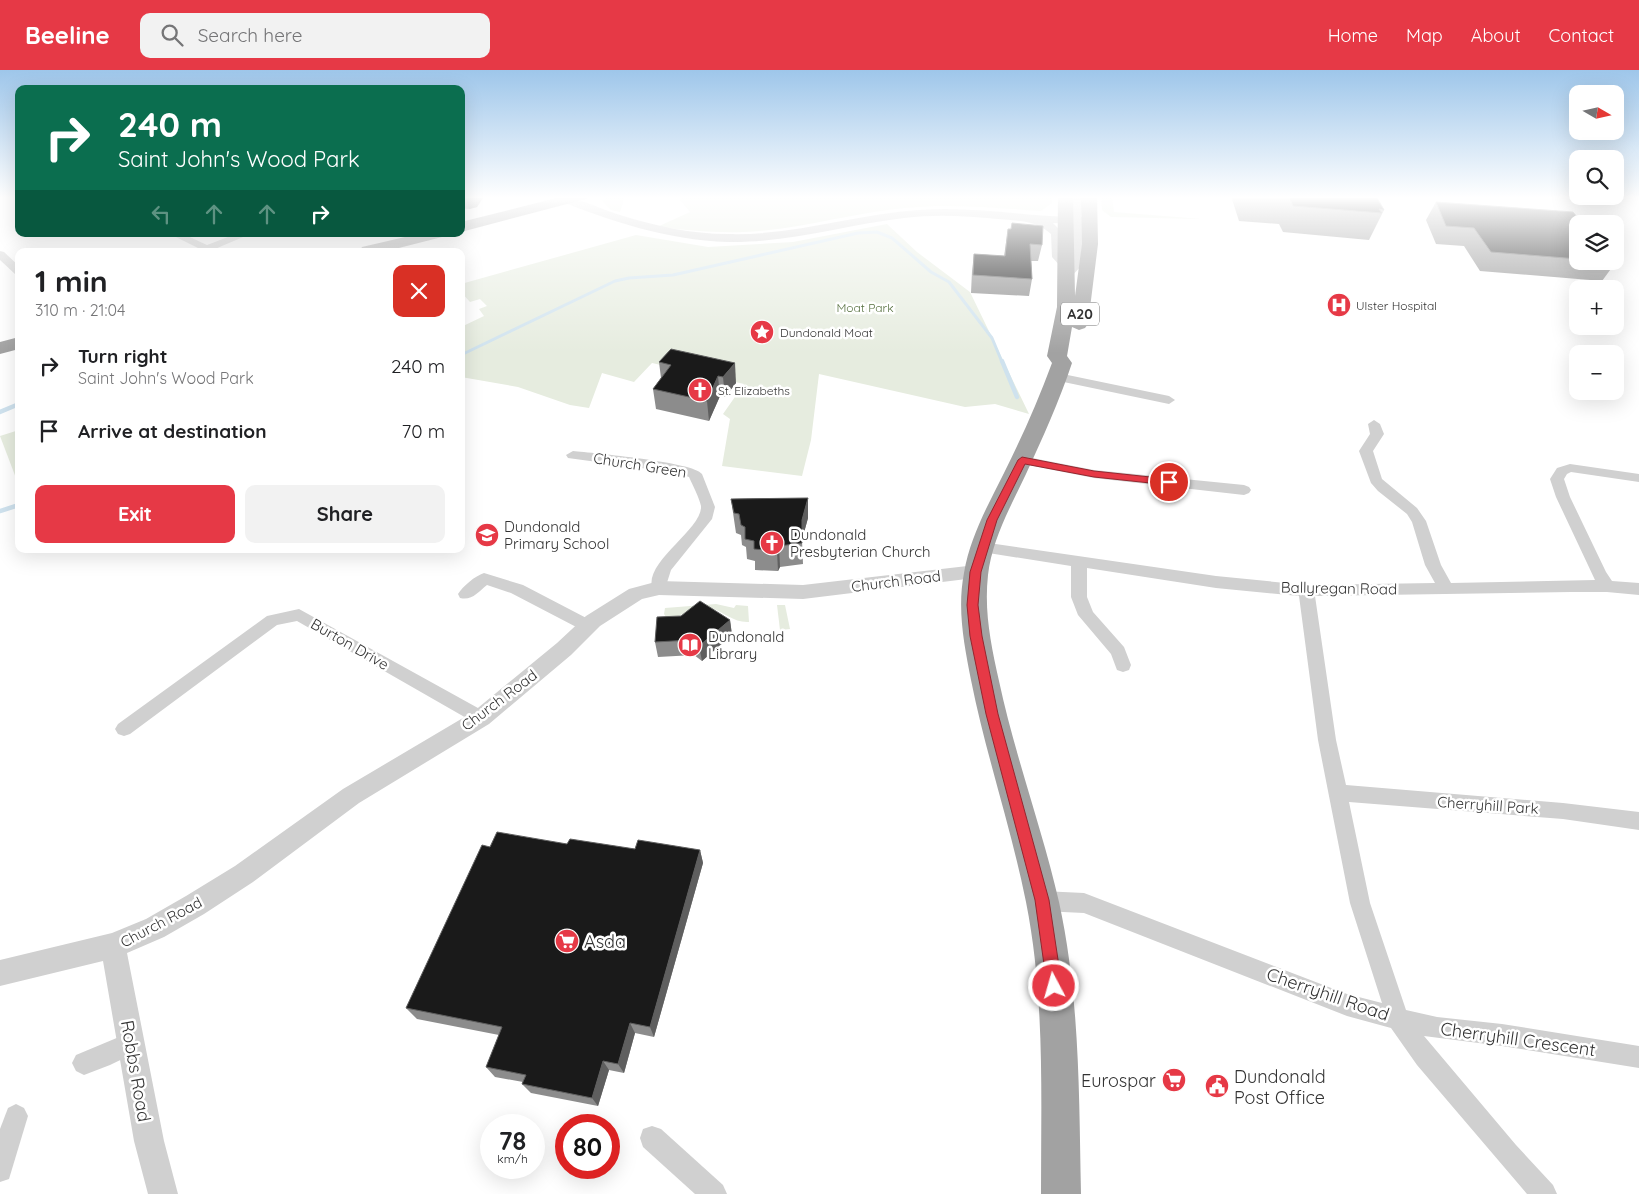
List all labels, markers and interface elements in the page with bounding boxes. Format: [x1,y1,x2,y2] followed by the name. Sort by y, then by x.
[140,13,490,58] search box
[25,20,110,50] text: Beeline
[158,21,186,49] icon: search
[198,23,303,47] text: Search here
[1328,24,1378,47] text: Home
[1406,24,1443,47] text: Map
[1471,24,1521,47] text: About
[1549,24,1614,47] text: Contact
[1569,85,1624,140] north arrow
[1569,85,1624,400] map controls
[118,102,222,146] text: 240 m
[35,105,100,170] icon: right
[118,145,360,173] text: Saint John's Wood Park
[1569,150,1624,205] button: search
[147,200,175,228] icon: left
[200,200,228,228] icon: ahead
[253,200,281,228] icon: ahead
[306,200,334,228] icon: right
[1569,215,1624,270] button: layers
[35,262,108,300] text: 1 min
[393,265,445,317] button: close
[1569,280,1624,335] button: +
[1326,292,1352,318] hospital icon: Ulster Hospital
[1356,298,1437,313] place label: Ulster Hospital
[35,300,125,320] text: 310 m · 21:04
[836,300,894,315] park label: Moat Park
[1061,302,1099,325] road number: A20
[749,319,775,345] place icon: Dundonald Moat
[780,325,873,340] place label: Dundonald Moat
[78,344,167,368] text: Turn right
[1569,345,1624,400] button: −
[35,352,63,380] icon: right
[391,354,445,378] text: 240 m
[78,368,254,388] text: Saint John's Wood Park
[687,377,713,403] church icon: St. Elizabeths
[718,383,790,398] place label: St. Elizabeths
[35,417,63,445] icon: arrive
[78,419,267,443] text: Arrive at destination
[401,419,445,443] text: 70 m
[592,448,688,482] street label: Church Green
[1148,461,1190,503] pin
[1155,468,1183,496] icon: arrive
[35,485,235,543] button: Exit
[245,485,445,543] button: Share
[504,517,609,553] place label: Dundonald Primary School
[474,522,500,548] school or university icon: Dundonald Primary School
[790,525,930,561] place label: Dundonald Presbyterian Church
[759,530,785,556] church icon: Dundonald Presbyterian Church
[850,566,942,596] street label: Church Road
[1281,577,1397,599] street label: Ballyregan Road
[308,614,392,674] street label: Burton Drive
[708,627,784,663] place label: Dundonald Library
[677,632,703,658] library icon: Dundonald Library
[457,665,541,735] street label: Church Road
[1437,792,1539,818] street label: Cherryhill Park
[117,893,205,951] street label: Church Road
[554,928,580,954] supermarket icon: Asda
[584,930,626,953] place label: Asda
[1027,959,1079,1011] position arrow
[1264,962,1392,1026] street label: Cherryhill Road
[1439,1017,1597,1061] street label: Cherryhill Crescent
[116,1018,156,1124] street label: Robbs Road
[1234,1065,1326,1109] place label: Dundonald Post Office
[1161,1067,1187,1093] supermarket icon: Eurospar
[1081,1069,1156,1092] place label: Eurospar
[1204,1073,1230,1099] public building icon: Dundonald Post Office
[555,1114,620,1179] speed limit sign: 80
[499,1125,526,1156] text: 78
[497,1151,528,1166] text: km/h

